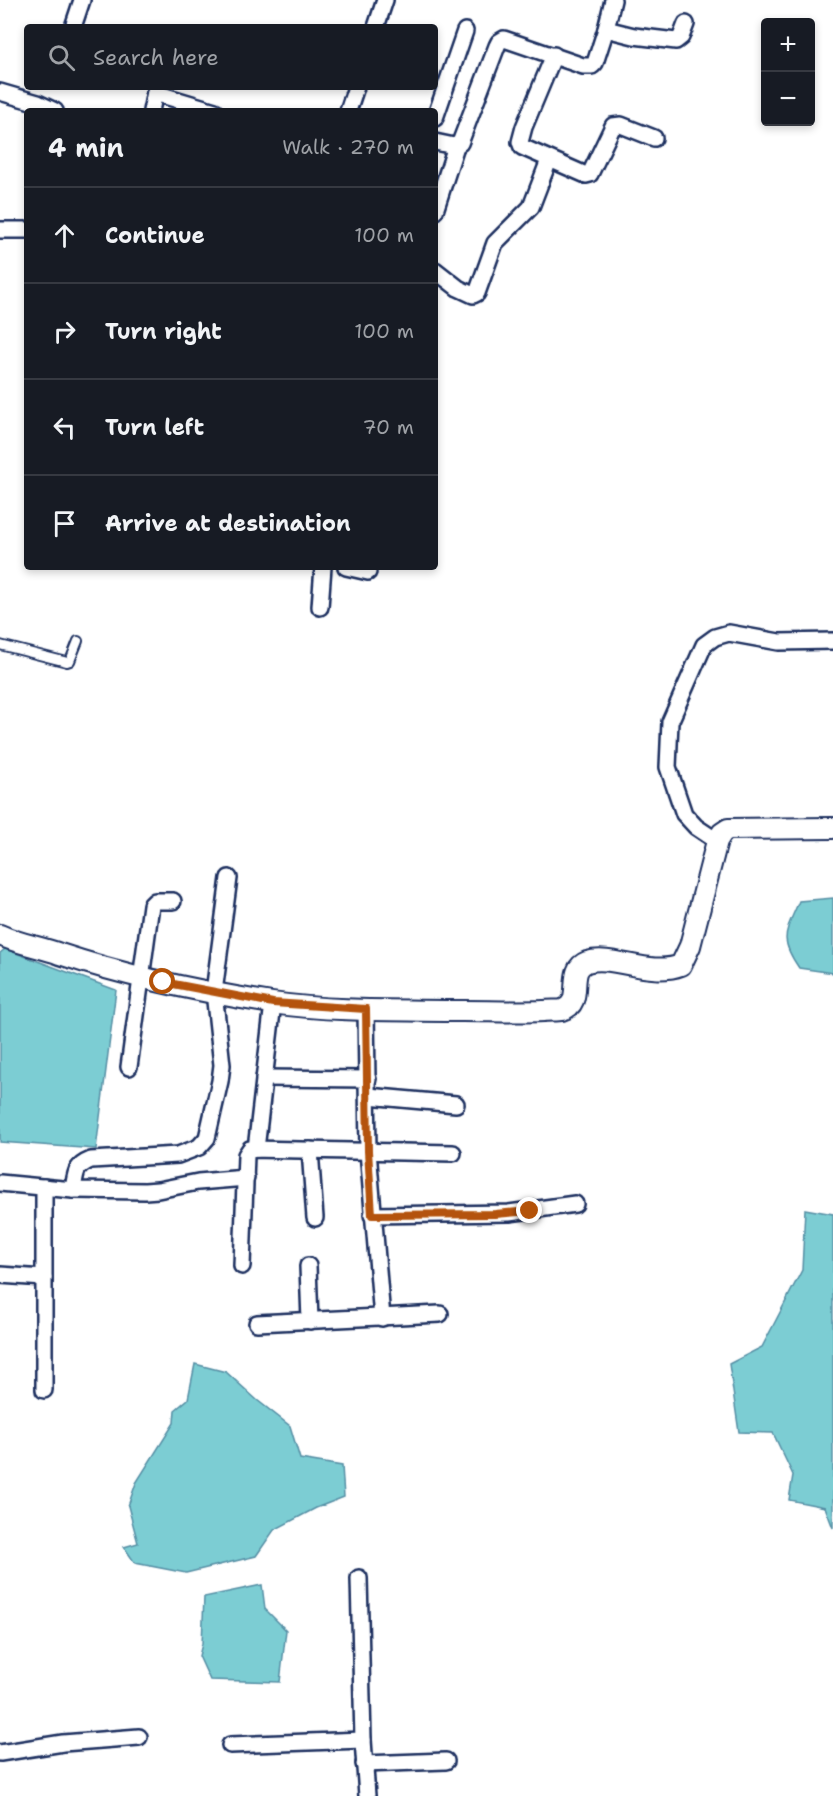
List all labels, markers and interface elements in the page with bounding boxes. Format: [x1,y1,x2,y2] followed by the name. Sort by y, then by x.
[761,18,815,126] map controls
[761,18,815,72] button: +
[24,24,438,90] search box
[45,41,78,74] icon: search
[93,43,219,72] text: Search here
[761,72,815,126] button: −
[48,130,124,165] text: 4 min
[282,134,414,160] text: Walk · 270 m
[48,219,81,252] icon: ahead
[105,221,205,250] text: Continue
[354,222,414,248] text: 100 m
[48,315,81,348] icon: right
[105,317,222,346] text: Turn right
[354,318,414,344] text: 100 m
[48,411,81,444] icon: left
[105,413,204,442] text: Turn left
[362,414,414,440] text: 70 m
[48,507,81,540] icon: arrive
[105,509,351,538] text: Arrive at destination
[149,968,175,994] route start
[516,1197,542,1223] route end

